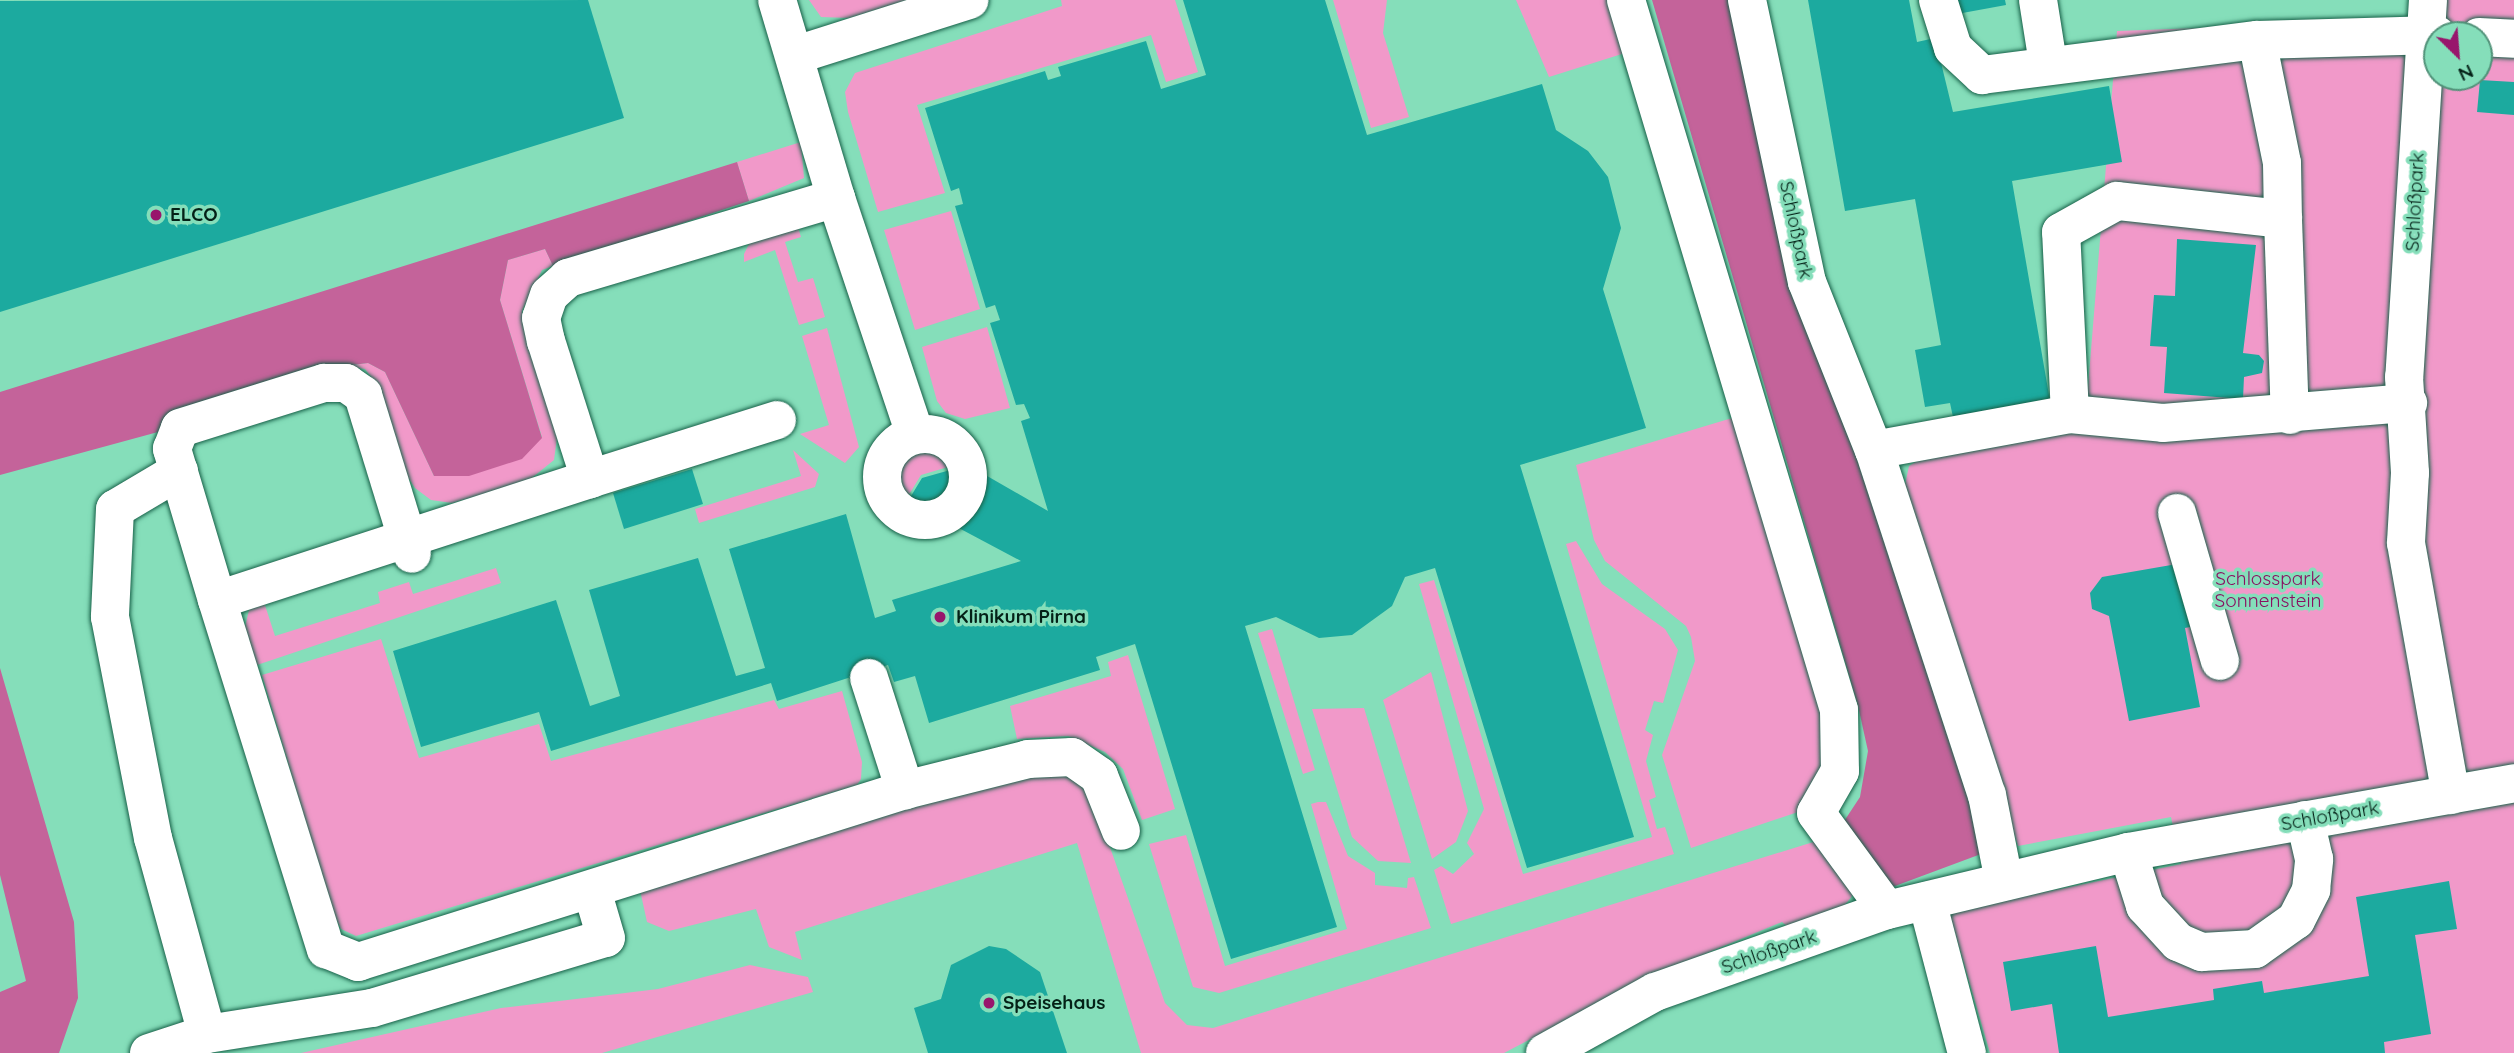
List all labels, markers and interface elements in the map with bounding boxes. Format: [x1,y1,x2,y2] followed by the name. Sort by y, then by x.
[2423,21,2493,91] north arrow
[2455,59,2477,87] text: N
[2401,152,2429,252] street label: Schloßpark
[1775,179,1817,281] street label: Schloßpark
[170,204,218,226] place label: ELCO
[148,207,164,223] marker: ELCO
[2215,568,2321,612] park label: Schlosspark Sonnenstein
[956,606,1086,628] place label: Klinikum Pirna
[930,607,950,627] marker: Klinikum Pirna
[2279,796,2381,836] street label: Schloßpark
[1718,925,1820,979] street label: Schloßpark
[1003,992,1106,1014] place label: Speisehaus
[981,995,997,1011] marker: Speisehaus

